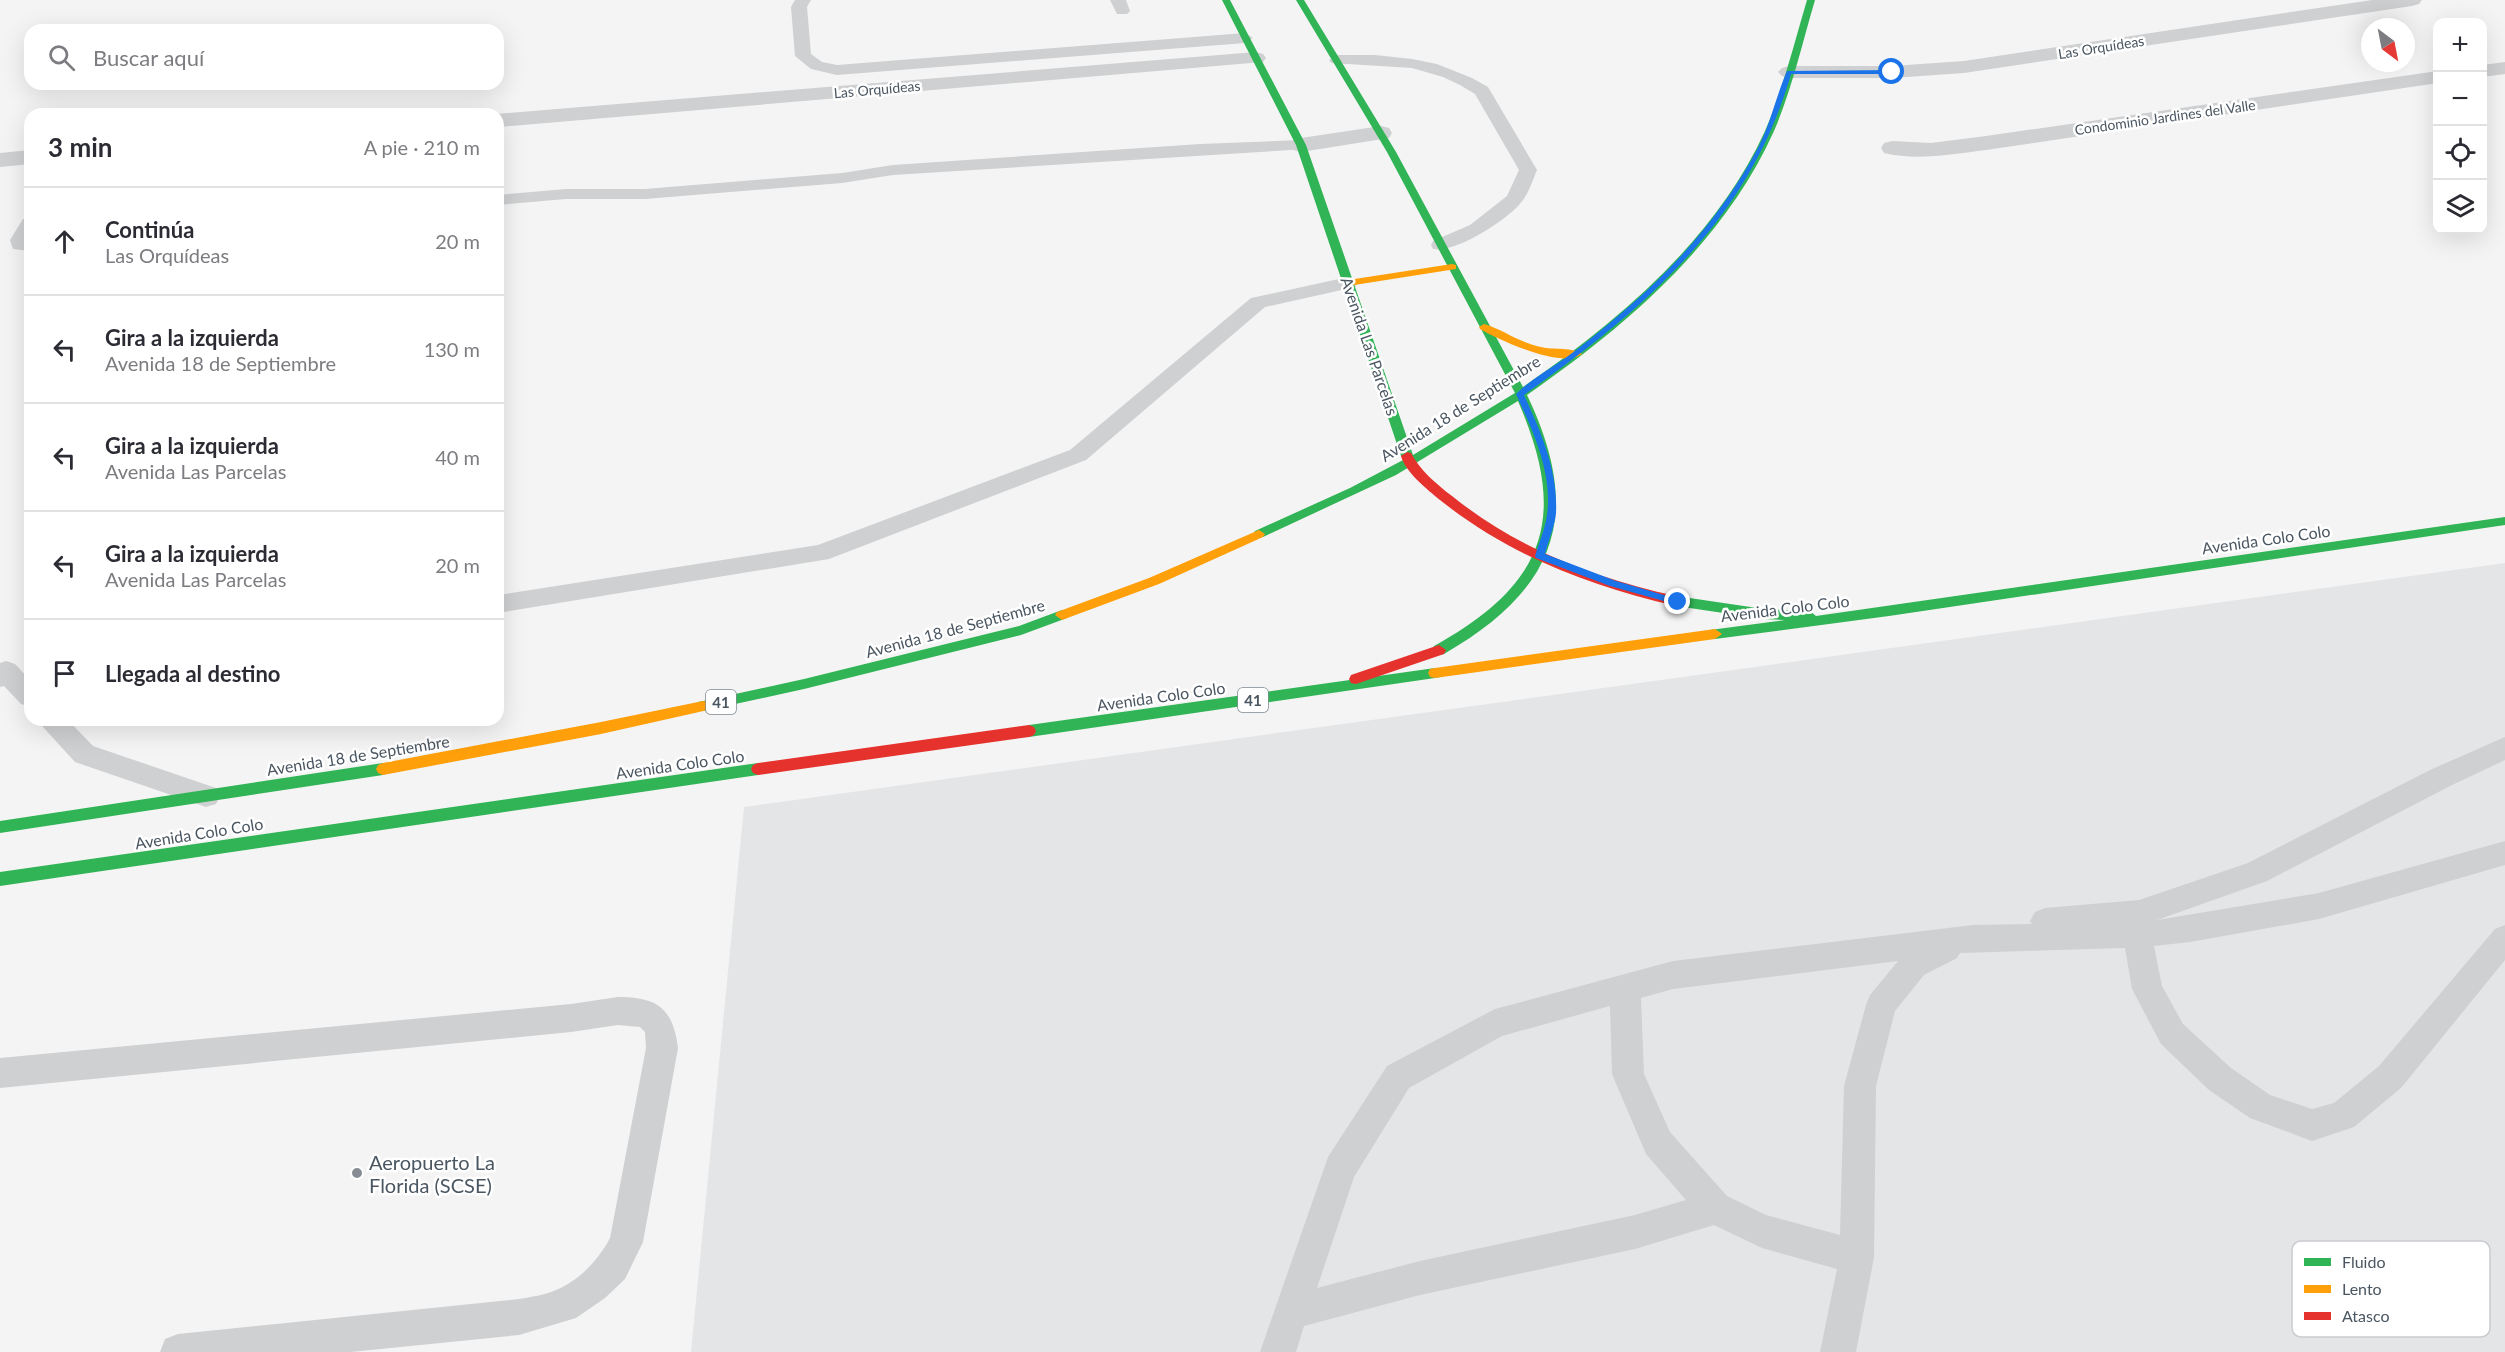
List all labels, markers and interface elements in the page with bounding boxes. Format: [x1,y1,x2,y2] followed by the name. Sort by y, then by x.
[2361,18,2415,72] north arrow
[2433,18,2487,234] map controls
[2433,18,2487,72] button: +
[24,24,504,90] search box
[2057,32,2145,62] street label: Las Orquídeas
[45,41,78,74] icon: search
[93,44,204,71] text: Buscar aquí
[1878,58,1904,84] route start
[2433,72,2487,126] button: −
[833,77,921,101] street label: Las Orquídeas
[2074,96,2256,138] street label: Condominio Jardines del Valle
[2433,126,2487,180] button: locate
[48,131,112,163] text: 3 min
[364,135,480,159] text: A pie · 210 m
[2433,180,2487,234] button: layers
[105,216,194,243] text: Continúa
[48,225,81,258] icon: ahead
[435,229,480,253] text: 20 m
[105,243,229,267] text: Las Orquídeas
[1337,274,1403,418] street label: Avenida Las Parcelas
[105,324,279,351] text: Gira a la izquierda
[48,333,81,366] icon: left
[424,337,480,361] text: 130 m
[105,351,336,375] text: Avenida 18 de Septiembre
[1377,351,1543,465] street label: Avenida 18 de Septiembre
[105,432,279,459] text: Gira a la izquierda
[48,441,81,474] icon: left
[435,445,480,469] text: 40 m
[105,459,286,483] text: Avenida Las Parcelas
[2201,521,2331,557] street label: Avenida Colo Colo
[105,540,279,567] text: Gira a la izquierda
[48,549,81,582] icon: left
[435,553,480,577] text: 20 m
[105,567,286,591] text: Avenida Las Parcelas
[1664,588,1690,614] route end
[1720,591,1850,625] street label: Avenida Colo Colo
[863,595,1047,661] street label: Avenida 18 de Septiembre
[48,657,81,690] icon: arrive
[105,660,281,687] text: Llegada al destino
[1096,678,1226,714] street label: Avenida Colo Colo
[1238,688,1268,712] road number: 41
[706,690,736,714] road number: 41
[265,731,451,779] street label: Avenida 18 de Septiembre
[615,746,745,782] street label: Avenida Colo Colo
[134,813,264,853] street label: Avenida Colo Colo
[369,1150,495,1197] place label: Aeropuerto La Florida (SCSE)
[350,1166,364,1180] marker: Aeropuerto La Florida (SCSE)
[2292,1241,2490,1337] legend
[2342,1252,2385,1271] text: Fluido
[2342,1279,2382,1298] text: Lento
[2342,1306,2390,1325] text: Atasco

